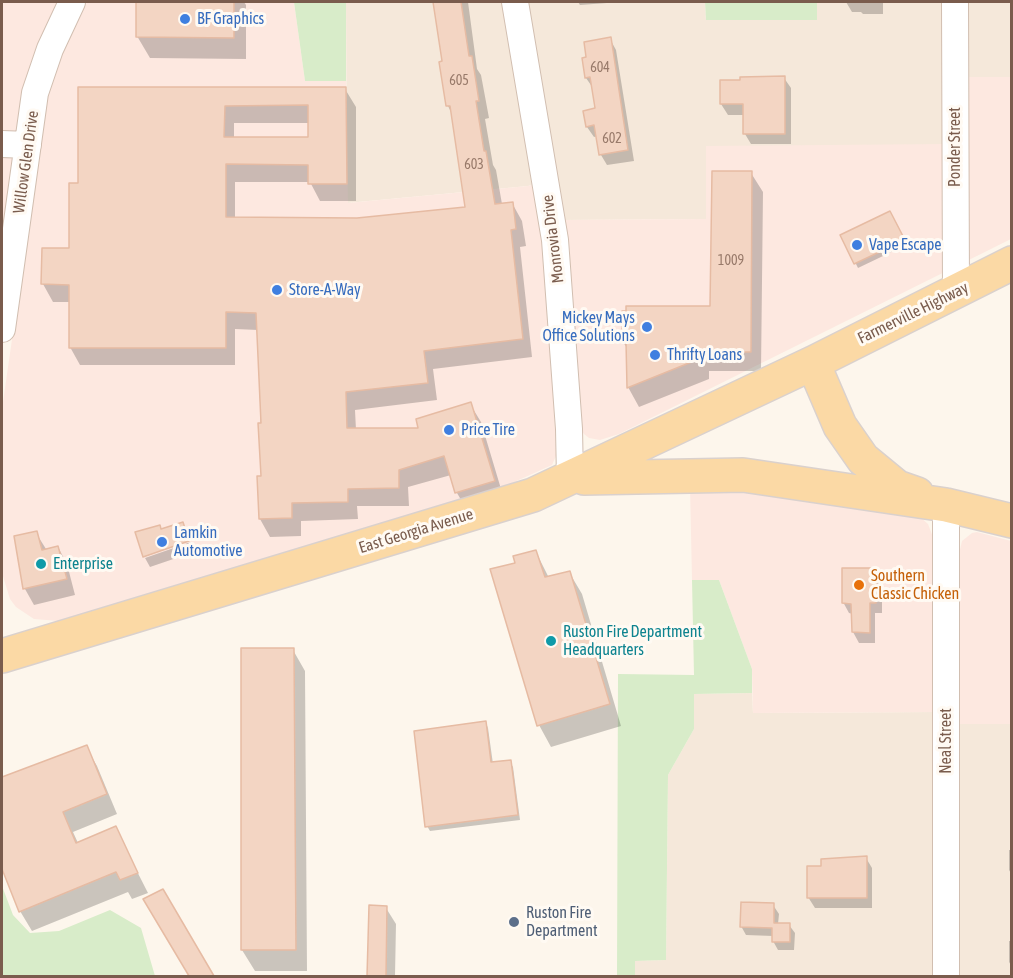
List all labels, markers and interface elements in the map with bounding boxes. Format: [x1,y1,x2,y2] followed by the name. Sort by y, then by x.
[197,9,264,29] place label: BF Graphics
[178,12,192,26] marker: BF Graphics
[590,60,610,76] house number: 604
[449,73,469,89] house number: 605
[945,107,965,187] street label: Ponder Street
[9,109,43,215] street label: Willow Glen Drive
[602,131,622,147] house number: 602
[464,157,484,173] house number: 603
[538,194,568,284] street label: Monrovia Drive
[869,235,942,255] place label: Vape Escape
[850,238,864,252] marker: Vape Escape
[718,253,744,269] house number: 1009
[854,278,972,348] street label: Farmerville Highway
[289,280,361,300] place label: Store-A-Way
[270,283,284,297] marker: Store-A-Way
[543,308,635,346] place label: Mickey Mays Office Solutions
[640,320,654,334] marker: Mickey Mays Office Solutions
[667,345,742,365] place label: Thrifty Loans
[648,348,662,362] marker: Thrifty Loans
[461,420,515,440] place label: Price Tire
[442,423,456,437] marker: Price Tire
[356,504,476,558] street label: East Georgia Avenue
[174,523,243,561] place label: Lamkin Automotive
[155,535,169,549] marker: Lamkin Automotive
[53,554,113,574] place label: Enterprise
[34,557,48,571] marker: Enterprise
[871,566,959,604] place label: Southern Classic Chicken
[852,578,866,592] marker: Southern Classic Chicken
[563,622,702,660] place label: Ruston Fire Department Headquarters
[544,634,558,648] marker: Ruston Fire Department Headquarters
[936,708,956,774] street label: Neal Street
[526,903,598,941] place label: Ruston Fire Department
[507,915,521,929] marker: Ruston Fire Department

